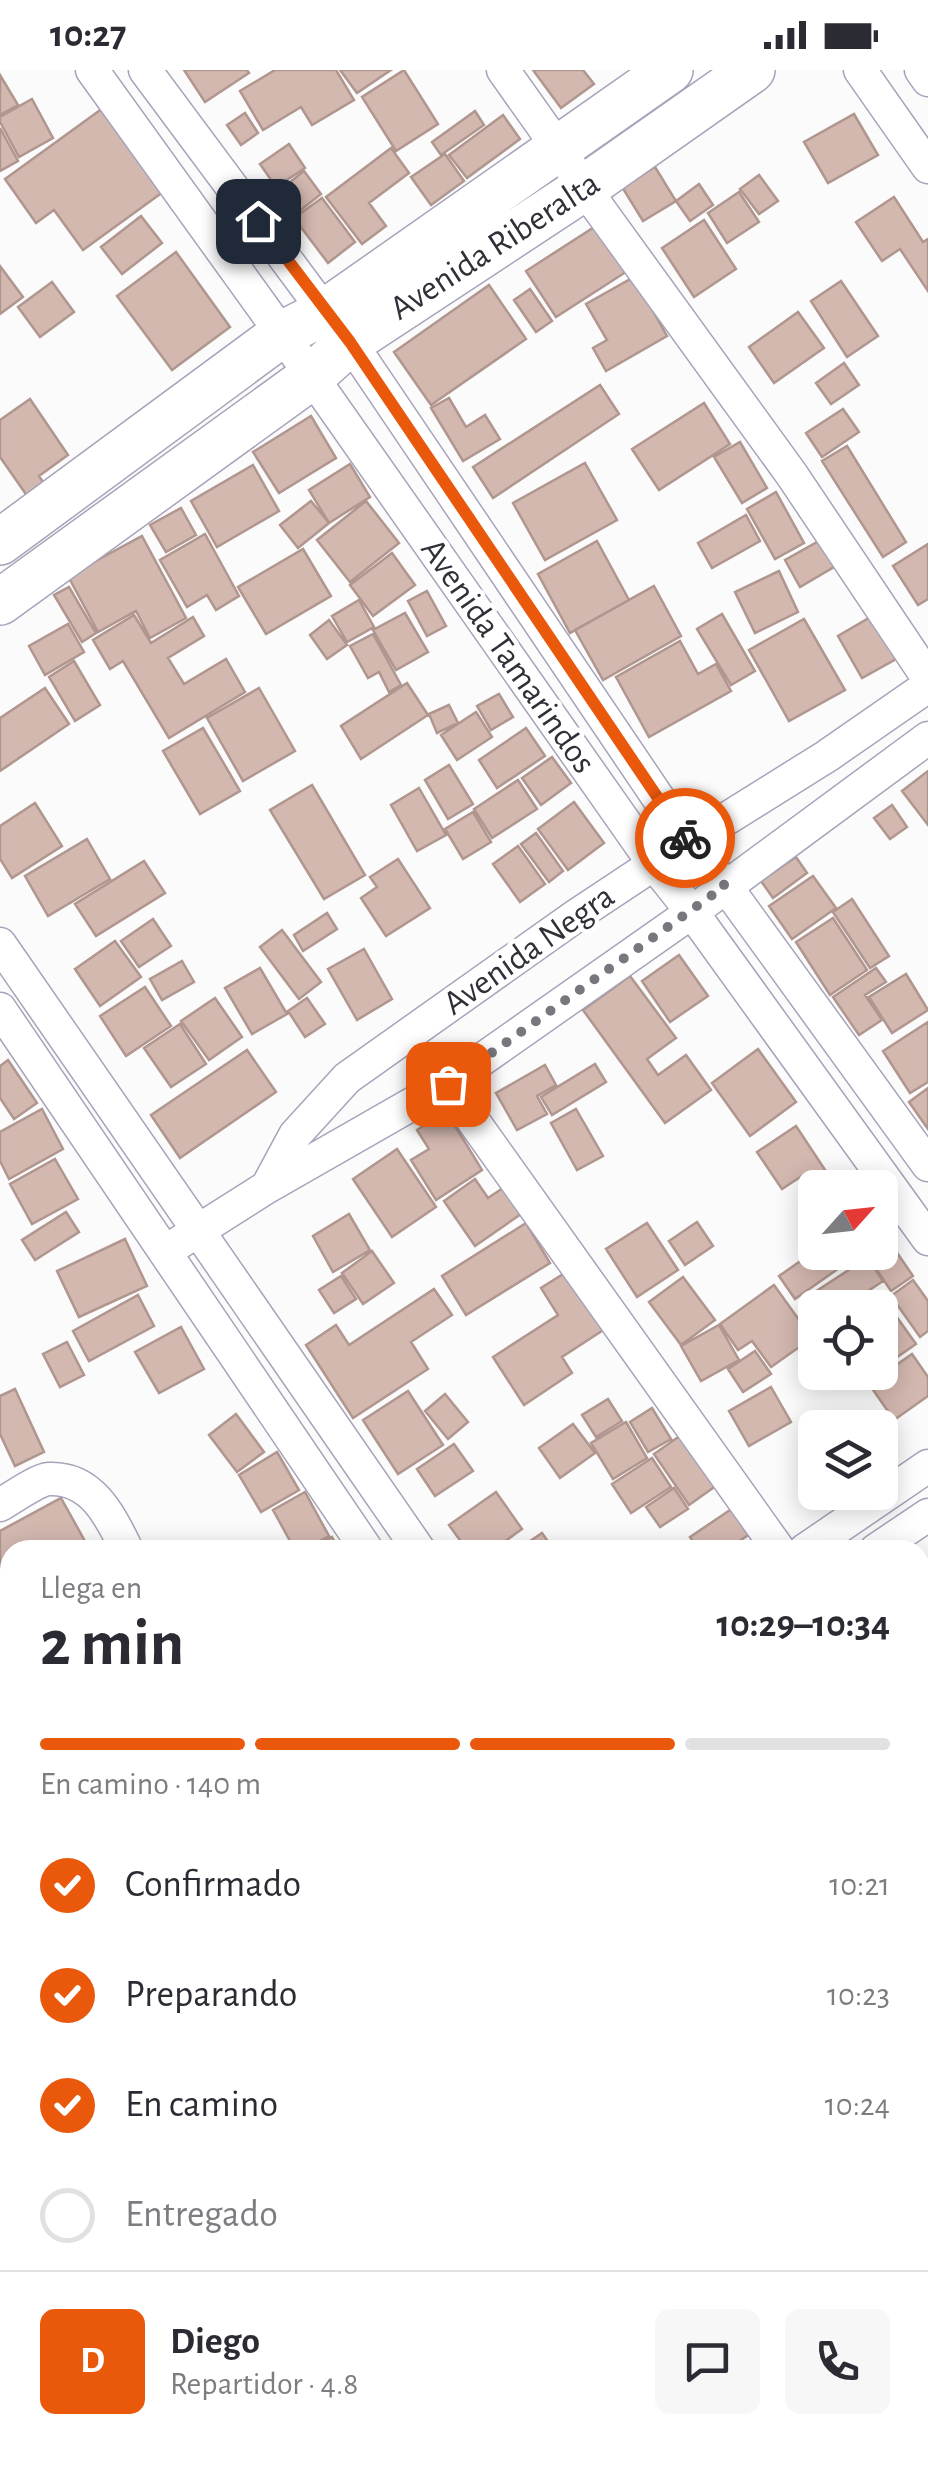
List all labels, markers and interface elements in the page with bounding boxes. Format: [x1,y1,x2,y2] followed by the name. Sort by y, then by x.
[50,16,127,54] text: 10:27
[384,165,606,327] street label: Avenida Riberalta
[216,179,301,264] pin
[231,194,286,249] icon: home
[414,532,602,780] street label: Avenida Tamarindos
[635,788,735,888] courier
[658,811,713,866] icon: bike
[437,878,621,1022] street label: Avenida Negra
[406,1042,491,1127] pin
[421,1057,476,1112] icon: bag
[798,1170,898,1270] north arrow
[798,1170,898,1510] map controls
[798,1290,898,1390] button: locate
[798,1410,898,1510] button: layers
[40,1572,142,1604] text: Llega en
[716,1606,890,1644] text: 10:29–10:34
[40,1612,184,1677] text: 2 min
[40,1768,261,1800] text: En camino · 140 m
[40,1858,95,1913] icon: check
[125,1866,301,1904] text: Confirmado
[829,1869,890,1901] text: 10:21
[40,1968,95,2023] icon: check
[125,1976,298,2014] text: Preparando
[827,1979,890,2011] text: 10:23
[40,2078,95,2133] icon: check
[125,2086,278,2124] text: En camino
[825,2089,890,2121] text: 10:24
[125,2196,278,2234] text: Entregado
[655,2309,760,2414] button: chat
[785,2309,890,2414] button: phone
[170,2323,260,2361] text: Diego
[80,2342,105,2380] text: D
[170,2368,358,2400] text: Repartidor · 4.8

